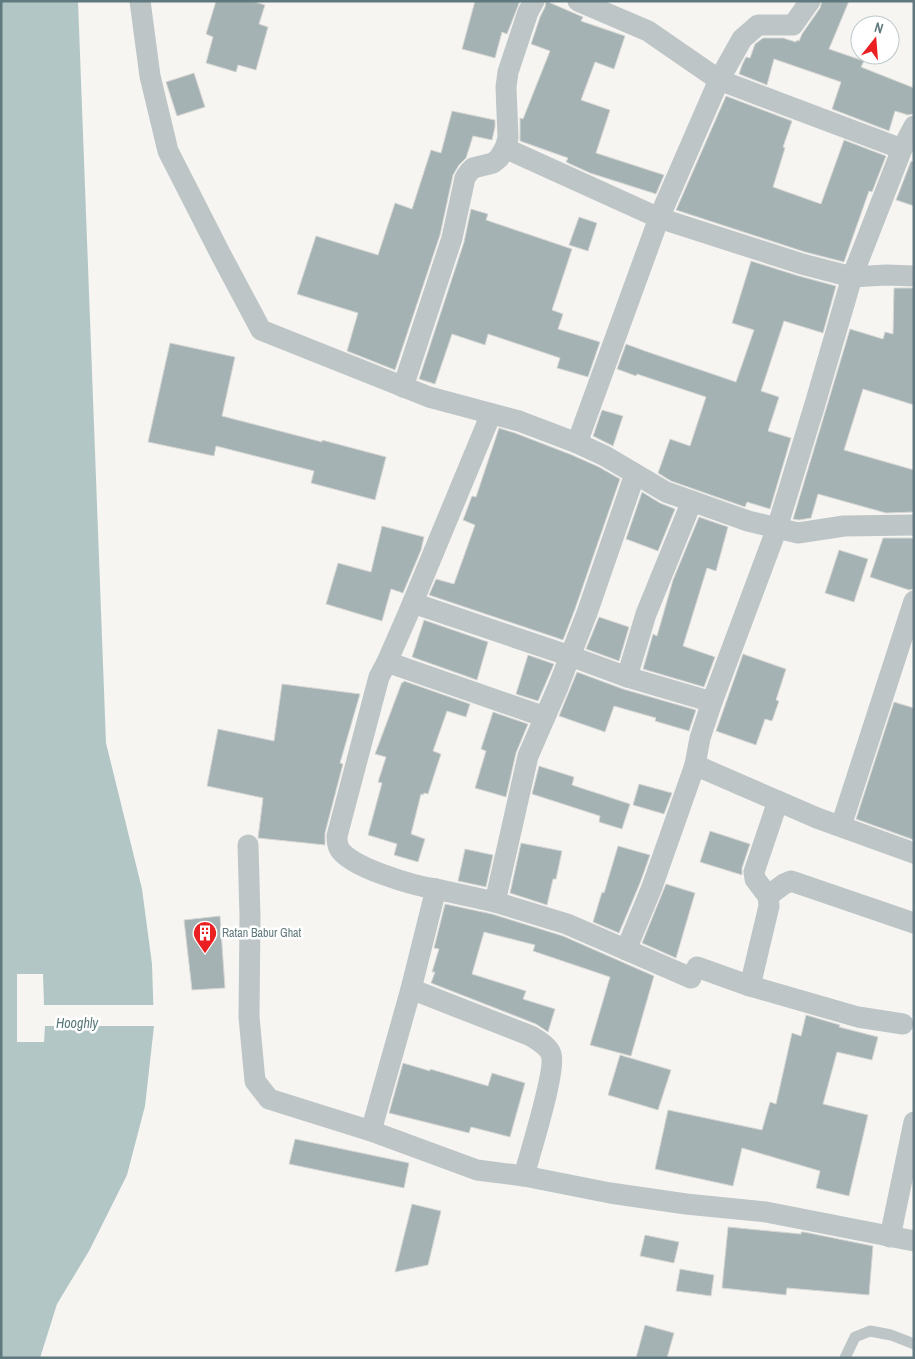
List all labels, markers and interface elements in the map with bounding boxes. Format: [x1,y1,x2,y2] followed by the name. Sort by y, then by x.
[850,15,900,65] north arrow
[872,18,885,37] text: N
[192,920,218,954] building icon: Ratan Babur Ghat
[222,925,302,941] place label: Ratan Babur Ghat
[56,1014,99,1032] water label: Hooghly

